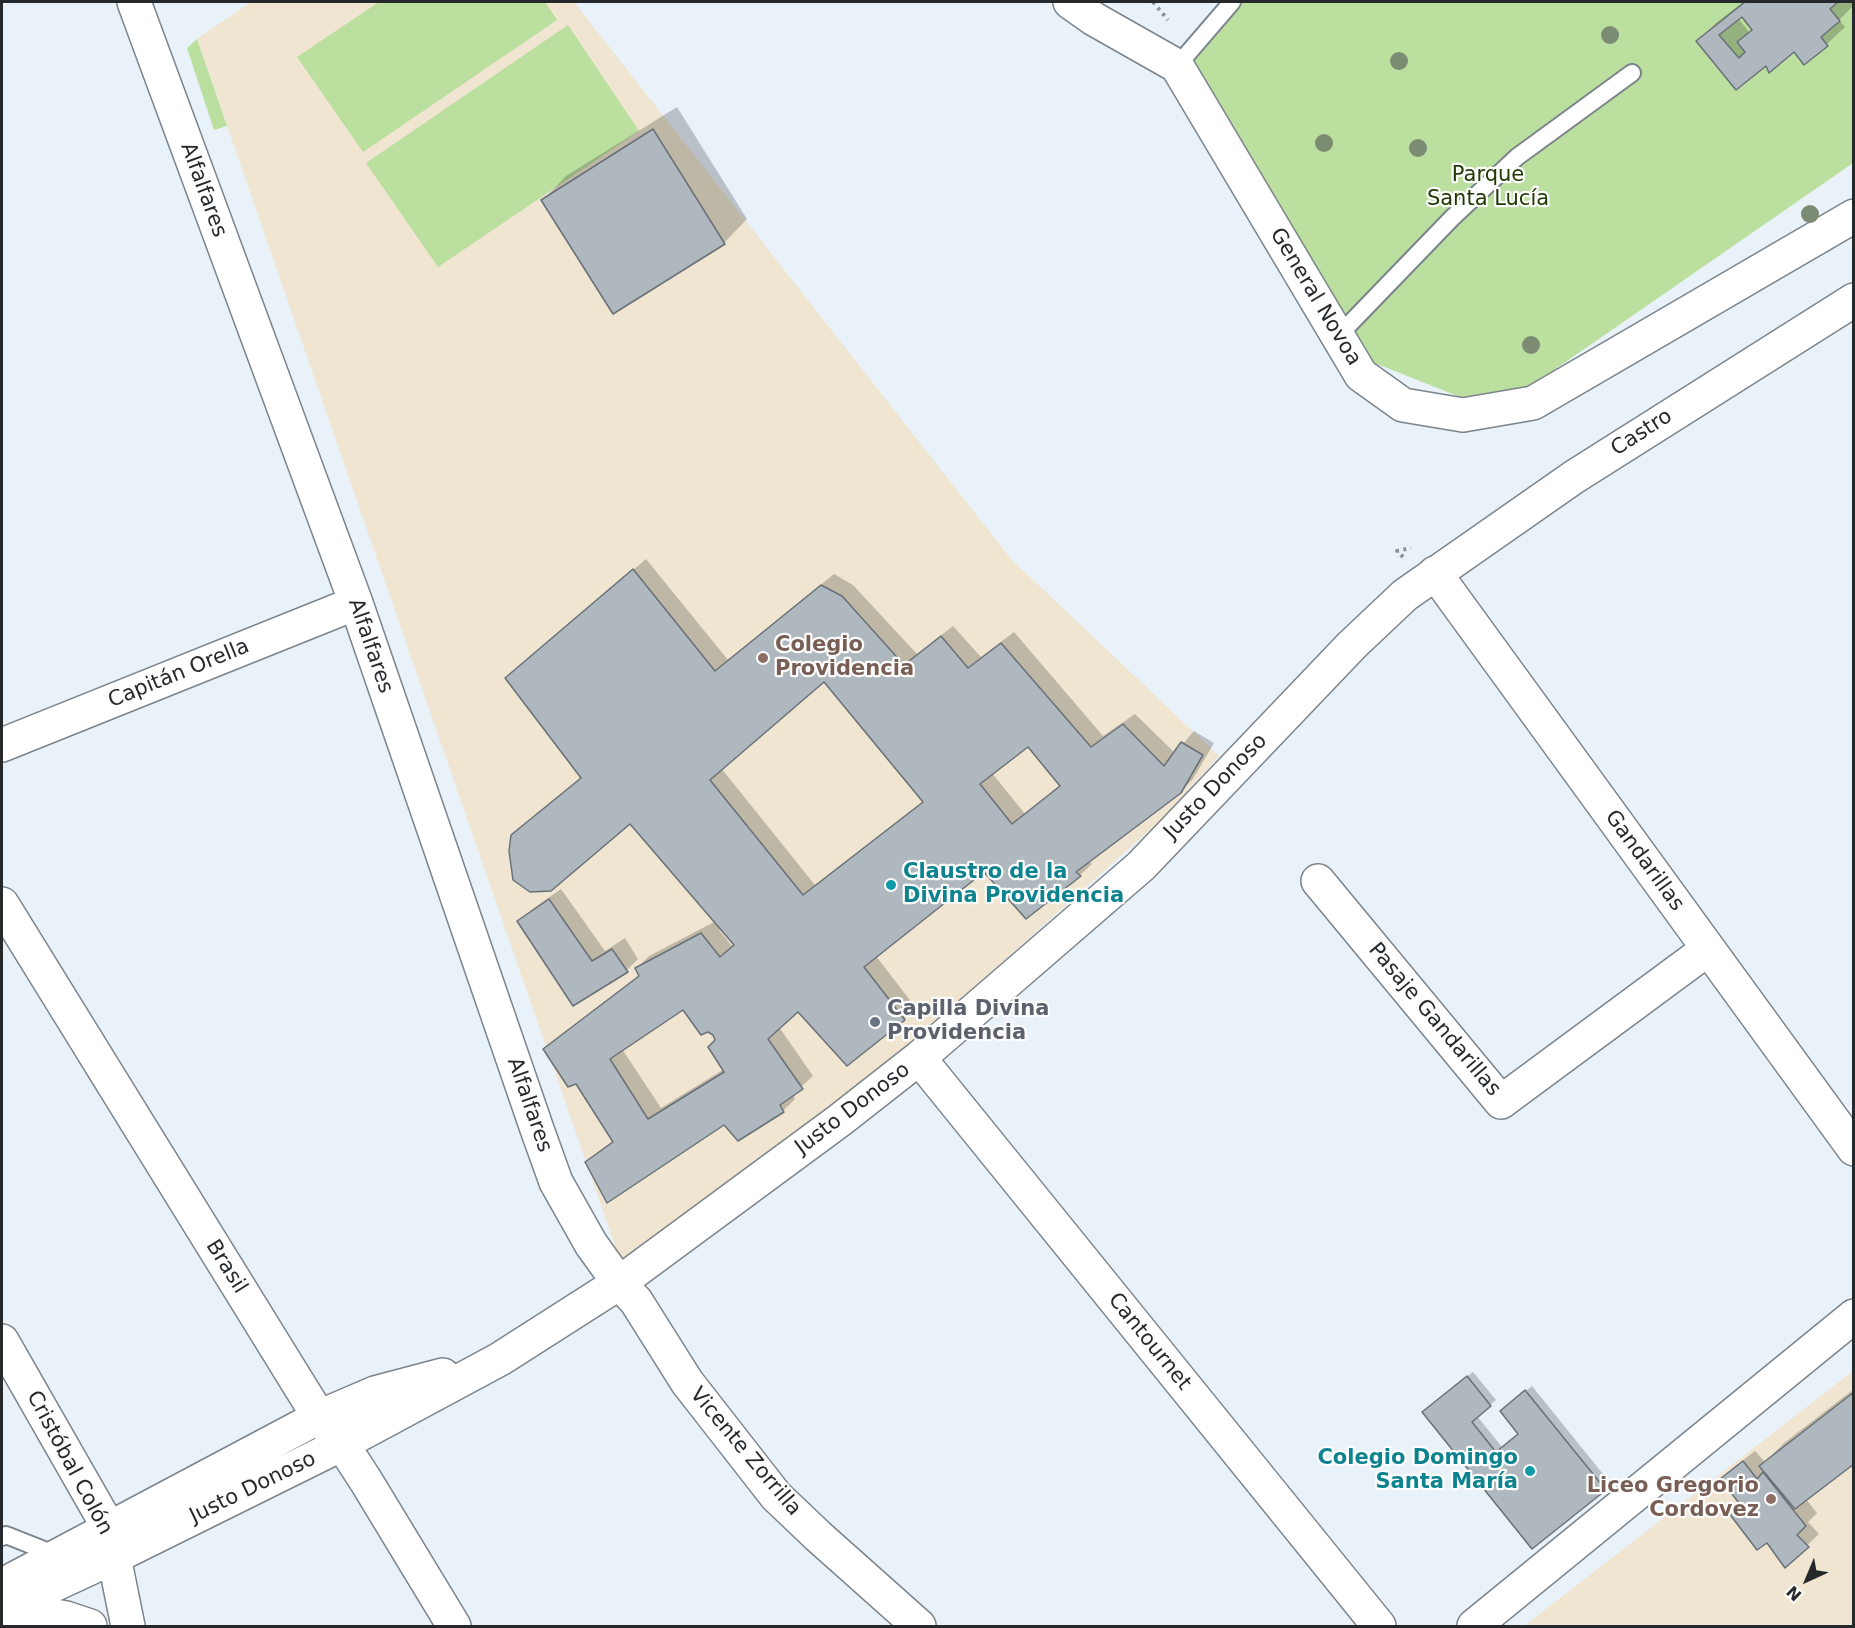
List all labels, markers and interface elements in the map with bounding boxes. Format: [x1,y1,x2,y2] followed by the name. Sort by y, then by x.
[174,139,232,241] street label: Alfalfares
[1427,163,1549,213] park label: Parque Santa Lucía
[1264,224,1366,370] street label: General Novoa
[1607,404,1677,462] street label: Castro
[342,595,398,697] street label: Alfalfares
[775,633,914,683] place label: Colegio Providencia
[105,634,253,714] street label: Capitán Orella
[756,651,770,665] marker: Colegio Providencia
[1159,729,1273,845] street label: Justo Donoso
[1599,806,1689,916] street label: Gandarillas
[903,860,1124,910] place label: Claustro de la Divina Providencia
[884,878,898,892] marker: Claustro de la Divina Providencia
[1363,938,1505,1102] street label: Pasaje Gandarillas
[887,997,1049,1047] place label: Capilla Divina Providencia
[868,1015,882,1029] marker: Capilla Divina Providencia
[501,1054,557,1156] street label: Alfalfares
[791,1058,915,1160] street label: Justo Donoso
[200,1236,252,1298] street label: Brasil
[1102,1288,1196,1396] street label: Cantournet
[684,1383,806,1521] street label: Vicente Zorrilla
[20,1387,118,1539] street label: Cristóbal Colón
[1317,1446,1518,1496] place label: Colegio Domingo Santa María
[186,1447,320,1529] street label: Justo Donoso
[1523,1464,1537,1478] marker: Colegio Domingo Santa María
[1587,1474,1759,1524] place label: Liceo Gregorio Cordovez
[1764,1492,1778,1506] marker: Liceo Gregorio Cordovez
[1777,1550,1837,1610] north arrow
[1783,1582,1806,1605] text: N

